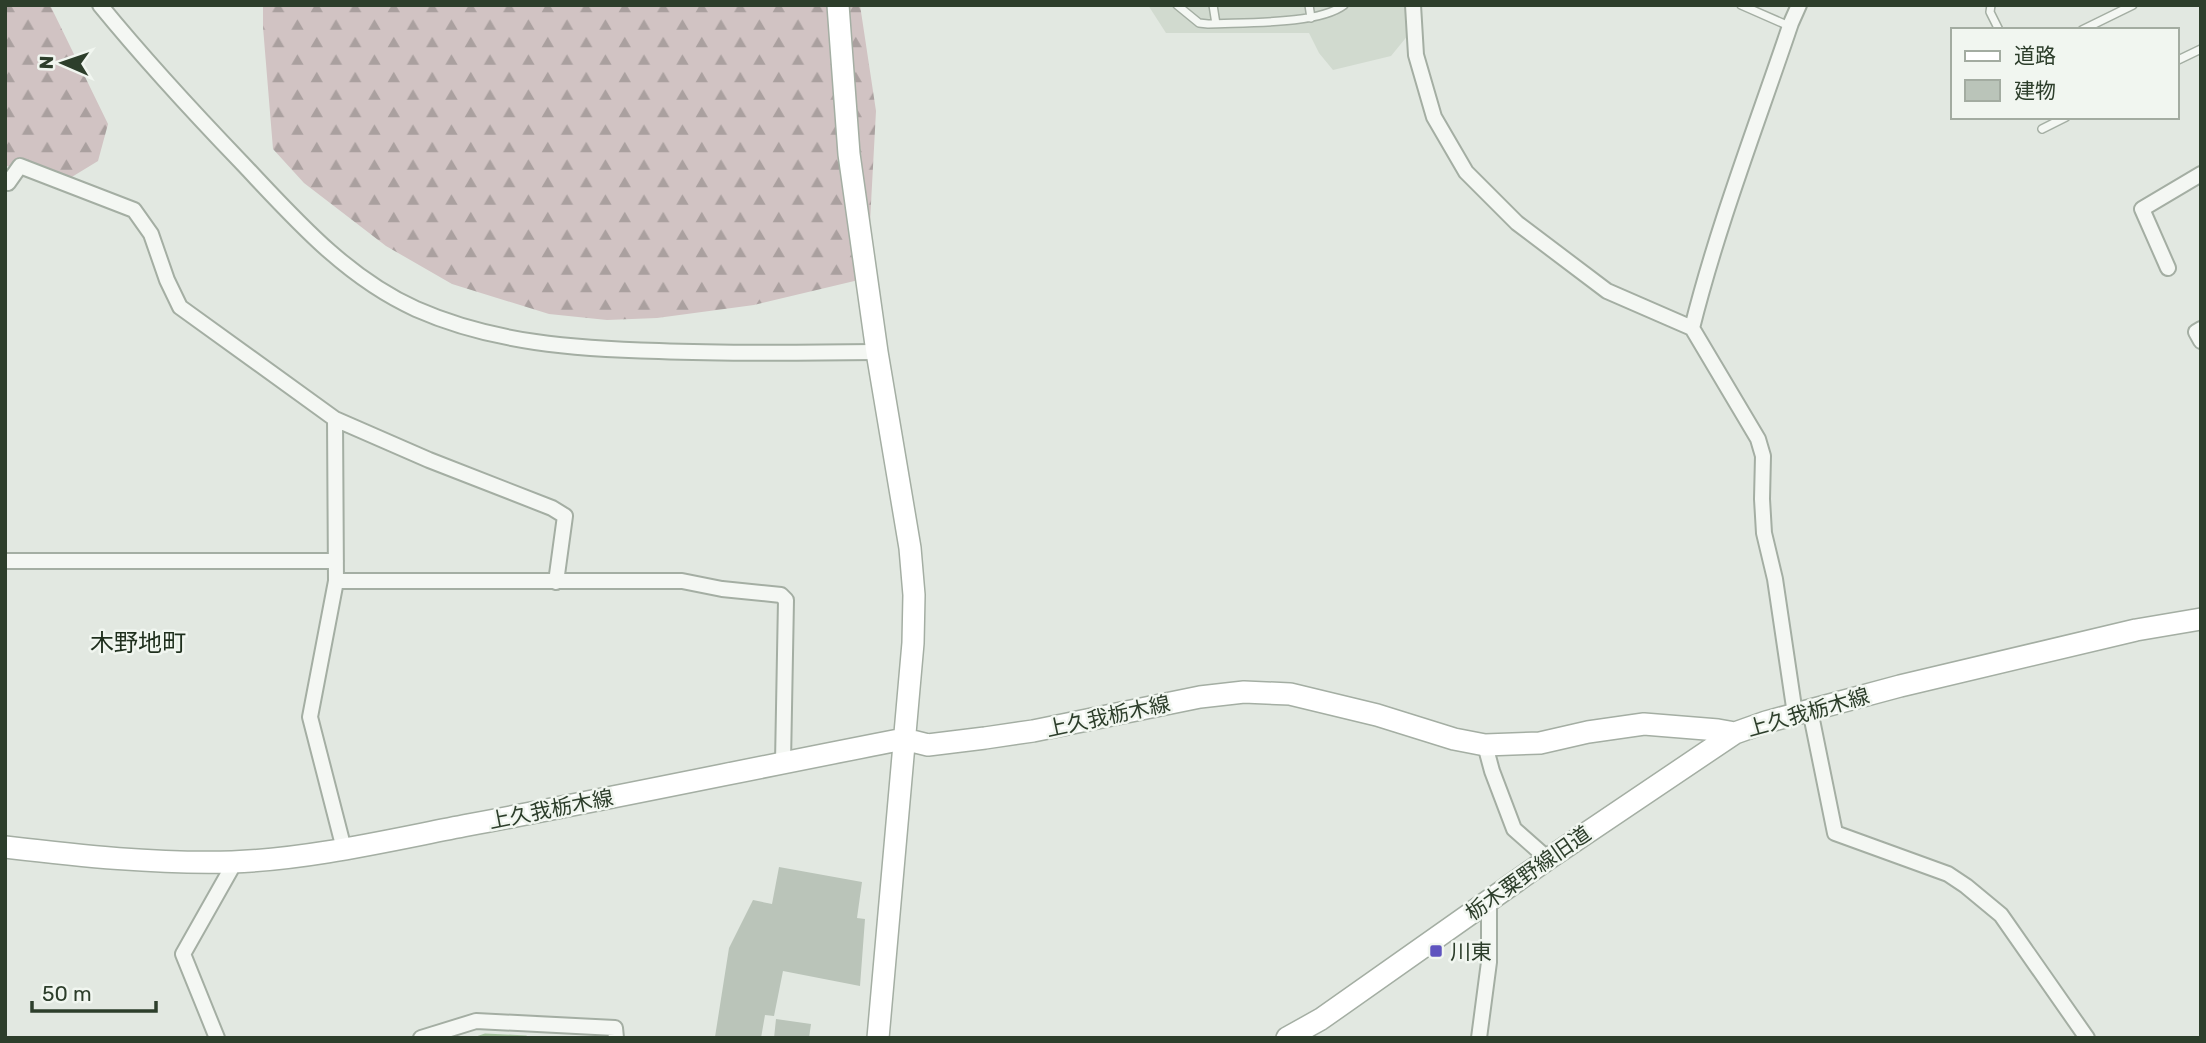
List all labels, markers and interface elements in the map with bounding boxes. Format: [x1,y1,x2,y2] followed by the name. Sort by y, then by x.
[28,28,98,98] north arrow
[1951,28,2178,119] legend
[2014,43,2056,68] text: 道路
[35,55,58,70] text: N
[2014,78,2056,103] text: 建物
[90,629,186,657] district label: 木野地町
[1744,683,1872,741] street label: 上久我栃木線
[1044,691,1172,741] street label: 上久我栃木線
[487,785,615,833] street label: 上久我栃木線
[1461,821,1595,925] street label: 栃木粟野線旧道
[1450,939,1492,964] place label: 川東
[1428,943,1444,959] marker: 川東
[32,970,156,1014] scale bar
[42,981,92,1006] text: 50 m

